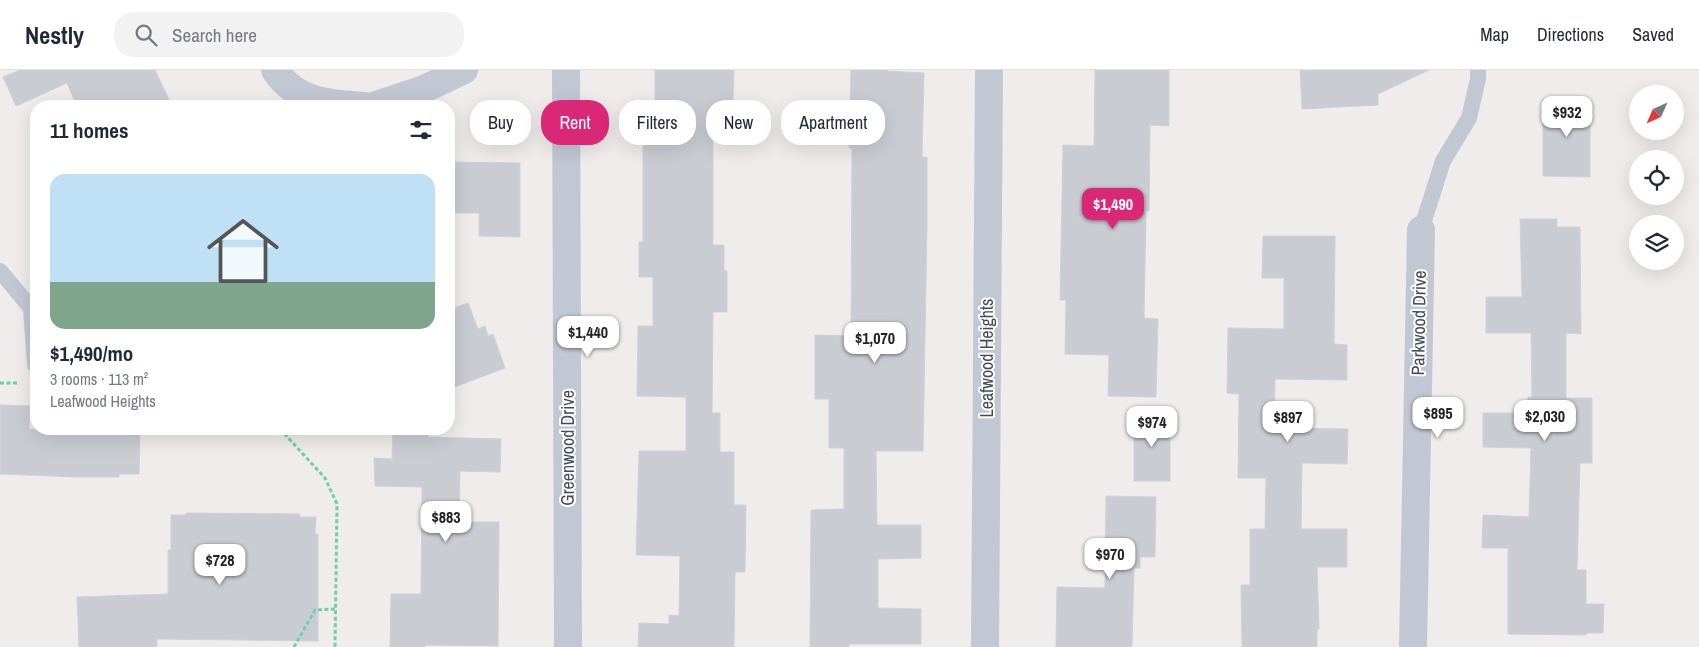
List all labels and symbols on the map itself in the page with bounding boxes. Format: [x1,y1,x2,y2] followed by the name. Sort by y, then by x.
[1629,85,1684,140] north arrow
[1537,96,1597,138] pin: $932
[1072,188,1154,230] pin: $1,490
[1405,270,1432,376] street label: Parkwood Drive
[974,299,999,417] street label: Leafwood Heights
[547,316,629,358] pin: $1,440
[834,322,916,364] pin: $1,070
[555,390,580,506] street label: Greenwood Drive
[1408,396,1468,439] pin: $895
[1258,400,1318,443] pin: $897
[1504,400,1586,442] pin: $2,030
[1122,406,1182,448] pin: $974
[416,500,476,543] pin: $883
[1080,538,1140,580] pin: $970
[190,544,250,586] pin: $728

